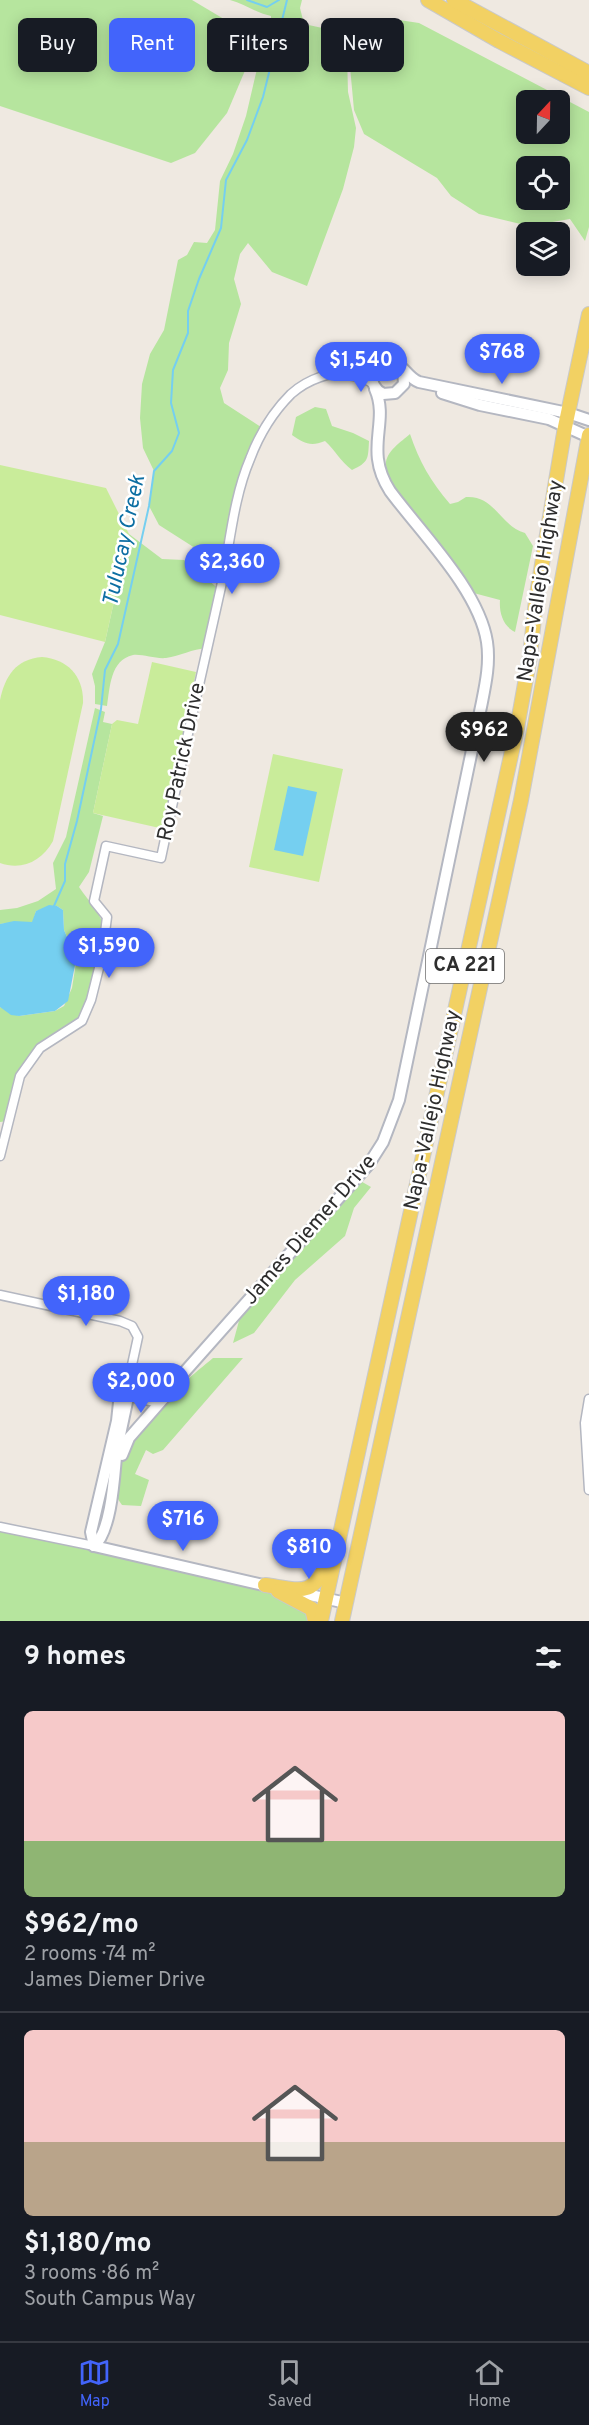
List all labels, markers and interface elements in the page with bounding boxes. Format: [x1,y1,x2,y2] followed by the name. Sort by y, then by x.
[18,18,97,72] chip: Buy
[109,18,195,72] chip: Rent
[207,18,309,72] chip: Filters
[321,18,404,72] chip: New
[516,90,570,144] north arrow
[516,90,570,276] map controls
[516,156,570,210] button: locate
[516,222,570,276] button: layers
[466,334,538,385] pin: $768
[479,340,525,366] text: $768
[312,342,410,393] pin: $1,540
[329,348,393,374] text: $1,540
[98,472,152,609] water label: Tulucay Creek
[512,478,570,684] street label: Napa-Vallejo Highway
[183,544,281,595] pin: $2,360
[199,550,265,576] text: $2,360
[152,680,212,844] street label: Roy Patrick Drive
[448,712,520,763] pin: $962
[460,718,508,744] text: $962
[60,928,158,979] pin: $1,590
[78,934,141,960] text: $1,590
[426,949,504,983] road number: CA 221
[399,1007,467,1213] street label: Napa-Vallejo Highway
[237,1149,383,1311] street label: James Diemer Drive
[37,1276,135,1327] pin: $1,180
[57,1282,115,1308] text: $1,180
[92,1363,190,1414] pin: $2,000
[107,1369,175,1395] text: $2,000
[147,1501,219,1552] pin: $716
[161,1507,205,1533] text: $716
[273,1529,345,1580] pin: $810
[286,1535,332,1561] text: $810
[24,1641,126,1674] text: 9 homes
[532,1641,565,1674] icon: filters
[241,1750,349,1858] icon: home
[24,1909,139,1942] text: $962/mo
[24,1942,155,1968] text: 2 rooms · 74 m²
[24,1968,205,1994] text: James Diemer Drive
[241,2069,349,2177] icon: home
[24,2228,152,2261] text: $1,180/mo
[24,2261,159,2287] text: 3 rooms · 86 m²
[24,2287,196,2313] text: South Campus Way
[78,2356,111,2412] tab: Map
[268,2356,312,2412] tab: Saved
[468,2356,511,2412] tab: Home

